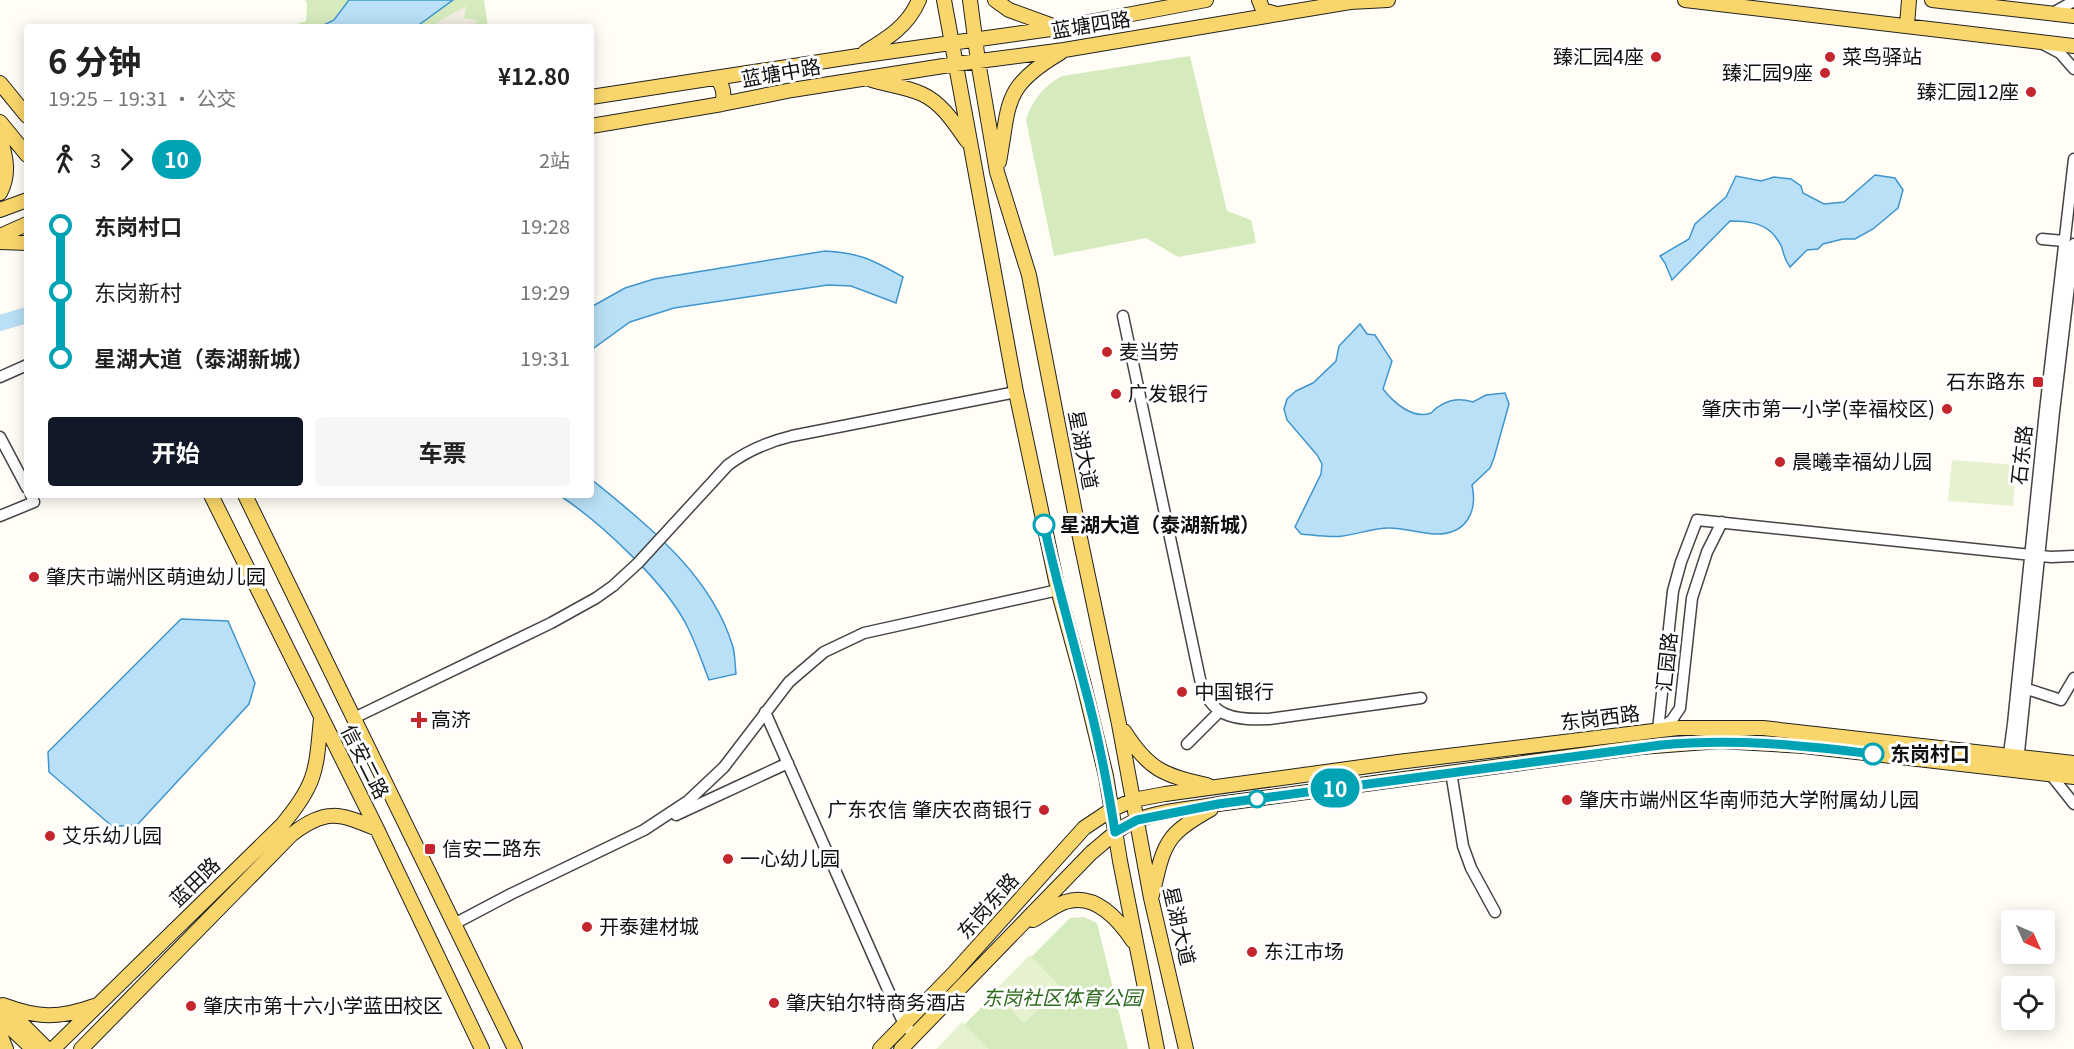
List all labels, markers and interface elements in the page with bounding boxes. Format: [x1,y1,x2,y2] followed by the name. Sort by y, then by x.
[1049,3,1133,44] street label: 蓝塘四路
[48,36,141,84] text: 6 分钟
[1553,41,1644,70] place label: 臻汇园4座
[1842,41,1922,70] place label: 菜鸟驿站
[739,50,823,93] street label: 蓝塘中路
[1649,50,1663,64] marker: 臻汇园4座
[1823,50,1837,64] marker: 菜鸟驿站
[1722,57,1813,86] place label: 臻汇园9座
[498,59,570,91] text: ¥12.80
[1818,66,1832,80] marker: 臻汇园9座
[1917,76,2019,105] place label: 臻汇园12座
[48,83,237,112] text: 19:25 – 19:31 · 公交
[2024,85,2038,99] marker: 臻汇园12座
[48,143,81,176] icon: walk
[110,143,143,176] icon: forward
[164,144,189,174] text: 10
[90,145,101,174] text: 3
[539,145,570,174] text: 2站
[94,209,182,241] text: 东岗村口
[520,211,570,240] text: 19:28
[94,275,182,307] text: 东岗新村
[520,277,570,306] text: 19:29
[1119,336,1179,365] place label: 麦当劳
[94,341,314,373] text: 星湖大道（泰湖新城）
[520,343,570,372] text: 19:31
[1100,345,1114,359] marker: 麦当劳
[1946,366,2026,395] place label: 石东路东
[2031,375,2045,389] marker: 石东路东
[1128,378,1208,407] place label: 广发银行
[1109,387,1123,401] marker: 广发银行
[1701,393,1935,422] place label: 肇庆市第一小学(幸福校区)
[1940,402,1954,416] marker: 肇庆市第一小学(幸福校区)
[1063,408,1106,492] street label: 星湖大道
[48,417,303,486] button: 开始
[315,417,570,486] button: 车票
[2003,423,2038,486] street label: 石东路
[1792,446,1932,475] place label: 晨曦幸福幼儿园
[1773,455,1787,469] marker: 晨曦幸福幼儿园
[1060,509,1260,538] place label: 星湖大道（泰湖新城）
[1033,514,1055,536] marker: 星湖大道（泰湖新城）
[46,561,266,590] place label: 肇庆市端州区萌迪幼儿园
[27,570,41,584] marker: 肇庆市端州区萌迪幼儿园
[1648,630,1683,693] street label: 汇园路
[1194,676,1274,705] place label: 中国银行
[1175,685,1189,699] marker: 中国银行
[1558,697,1641,736] street label: 东岗西路
[431,704,471,733] place label: 高济
[412,713,426,727] marker: 高济
[335,719,397,804] street label: 信安二路
[1890,738,1970,767] place label: 东岗村口
[1862,743,1884,765] marker: 东岗村口
[1308,768,1362,808] line badge: 10
[1323,773,1347,803] text: 10
[1579,784,1919,813] place label: 肇庆市端州区华南师范大学附属幼儿园
[1248,790,1266,808] unlabelled marker
[1560,793,1574,807] marker: 肇庆市端州区华南师范大学附属幼儿园
[828,794,1032,823] place label: 广东农信 肇庆农商银行
[1037,803,1051,817] marker: 广东农信 肇庆农商银行
[62,820,162,849] place label: 艾乐幼儿园
[43,829,57,843] marker: 艾乐幼儿园
[442,833,542,862] place label: 信安二路东
[423,842,437,856] marker: 信安二路东
[740,843,840,872] place label: 一心幼儿园
[162,850,226,912] street label: 蓝田路
[721,852,735,866] marker: 一心幼儿园
[949,866,1024,944] street label: 东岗东路
[1157,883,1204,968] street label: 星湖大道
[2001,910,2055,964] north arrow
[2001,910,2055,1030] map controls
[599,911,699,940] place label: 开泰建材城
[580,920,594,934] marker: 开泰建材城
[1264,936,1344,965] place label: 东江市场
[1245,945,1259,959] marker: 东江市场
[2001,976,2055,1030] button: locate
[982,982,1145,1011] park label: 东岗社区体育公园
[786,987,966,1016] place label: 肇庆铂尔特商务酒店
[203,990,443,1019] place label: 肇庆市第十六小学蓝田校区
[767,996,781,1010] marker: 肇庆铂尔特商务酒店
[184,999,198,1013] marker: 肇庆市第十六小学蓝田校区

